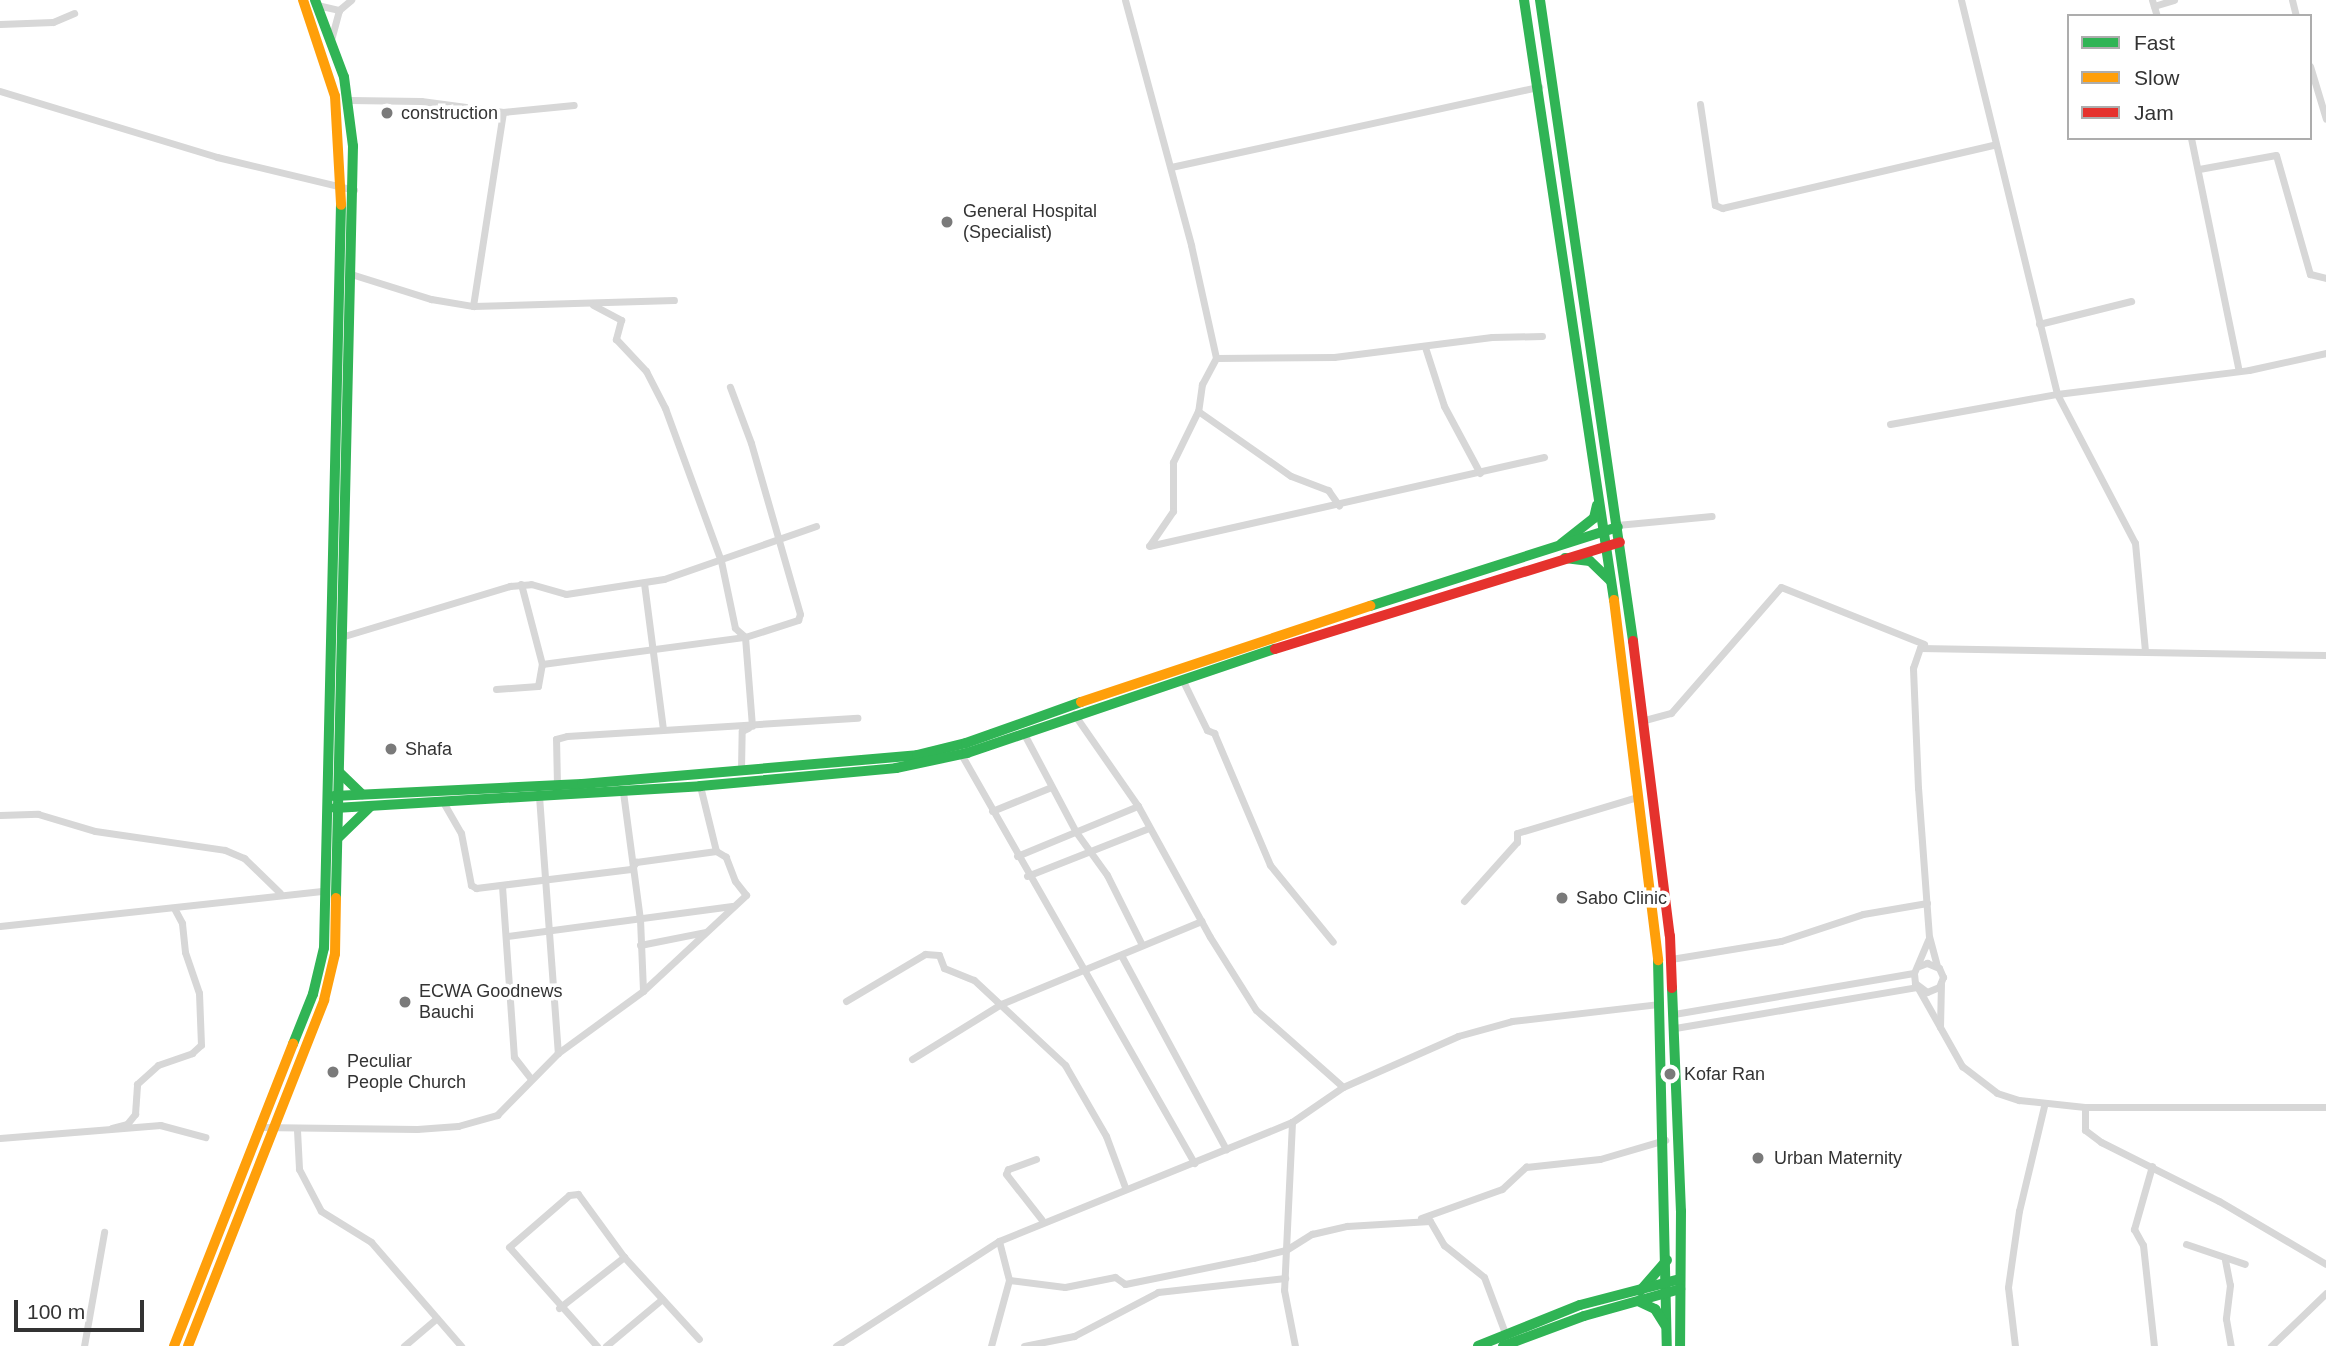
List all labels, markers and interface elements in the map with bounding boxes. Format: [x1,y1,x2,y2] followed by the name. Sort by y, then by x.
[2067,14,2312,140] legend
[2134,31,2175,54] text: Fast
[2134,66,2180,89] text: Slow
[2134,101,2174,124] text: Jam
[401,102,498,124] place label: construction
[379,105,395,121] marker: construction
[963,201,1097,244] place label: General Hospital (Specialist)
[937,212,957,232] marker: General Hospital (Specialist)
[405,738,452,760] place label: Shafa
[383,741,399,757] marker: Shafa
[1576,887,1667,909] place label: Sabo Clinic
[1554,890,1570,906] marker: Sabo Clinic
[419,981,563,1024] place label: ECWA Goodnews Bauchi
[397,994,413,1010] marker: ECWA Goodnews Bauchi
[347,1051,466,1094] place label: Peculiar People Church
[1684,1063,1765,1085] place label: Kofar Ran
[325,1064,341,1080] marker: Peculiar People Church
[1662,1066,1678,1082] marker: Kofar Ran
[1774,1147,1902,1169] place label: Urban Maternity
[1748,1148,1768,1168] marker: Urban Maternity
[18,1286,147,1330] scale bar
[27,1300,85,1323] text: 100 m

